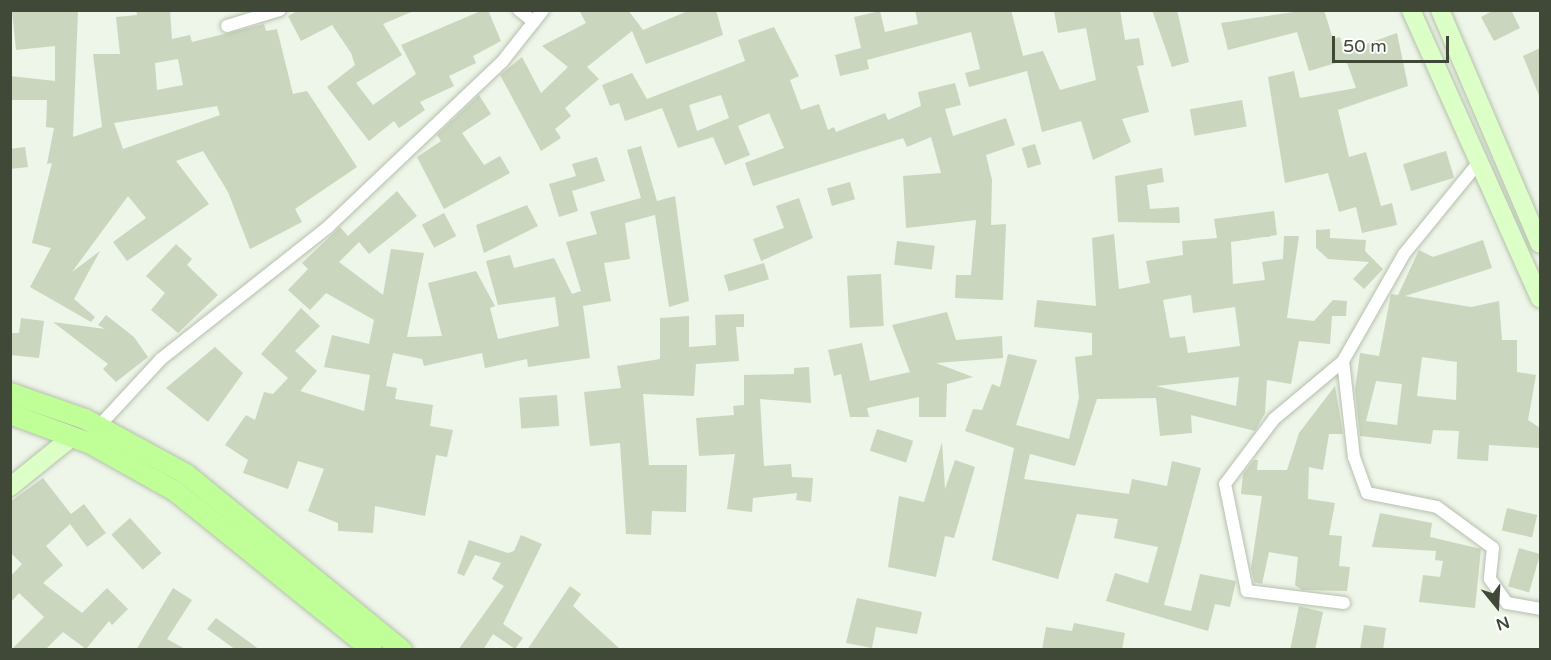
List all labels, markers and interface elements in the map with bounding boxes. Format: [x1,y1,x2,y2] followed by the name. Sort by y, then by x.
[1335,24,1452,62] scale bar
[1343,35,1387,57] text: 50 m
[1467,576,1527,636] north arrow
[1493,612,1512,635] text: N

